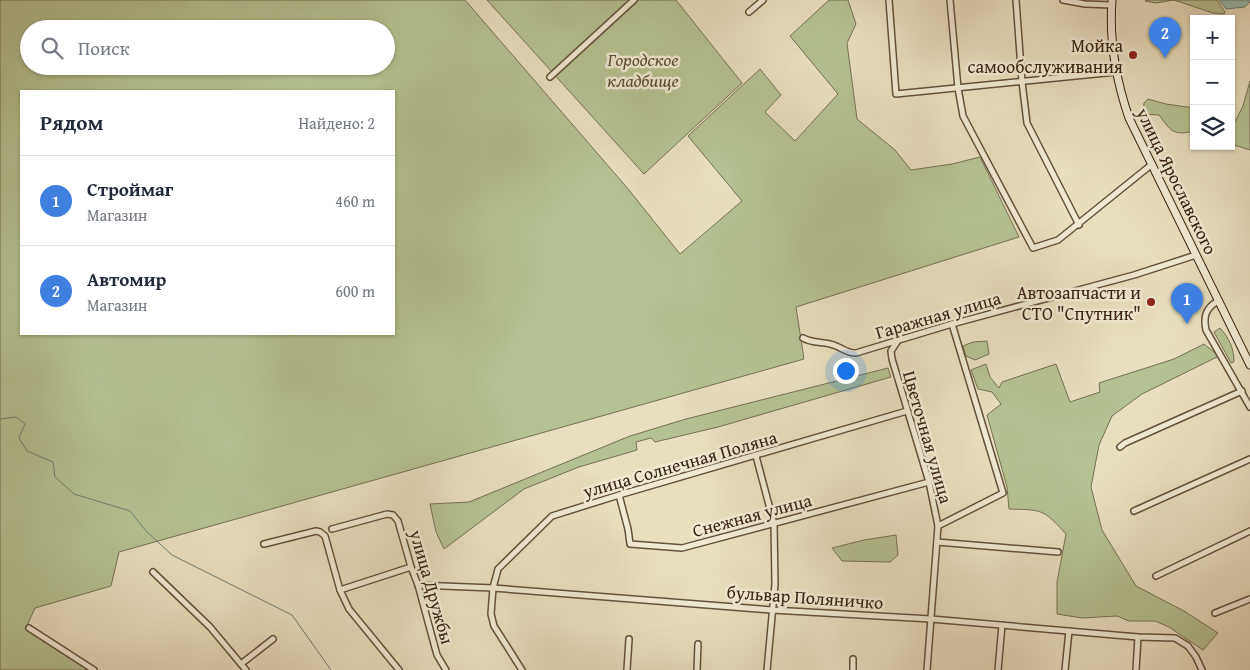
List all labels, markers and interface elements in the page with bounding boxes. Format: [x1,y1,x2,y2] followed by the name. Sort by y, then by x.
[1190,15,1235,150] map controls
[1190,15,1235,60] button: +
[1149,17,1181,58] pin: 2
[20,20,395,75] search box
[967,32,1123,80] place label: Мойка самообслуживания
[38,34,66,62] icon: search
[78,34,130,62] text: Поиск
[606,46,679,94] park label: Городское кладбище
[1127,49,1139,61] marker: Мойка самообслуживания
[1190,60,1235,105] button: −
[1129,102,1224,259] street label: улица Ярославского
[1190,105,1235,150] button: layers
[40,107,103,138] text: Рядом
[298,111,375,135] text: Найдено: 2
[87,175,173,203] text: Строймаг
[52,189,60,213] text: 1
[335,189,375,213] text: 460 m
[87,203,147,227] text: Магазин
[87,265,166,293] text: Автомир
[52,279,60,303] text: 2
[335,279,375,303] text: 600 m
[1017,279,1141,327] place label: Автозапчасти и СТО "Спутник"
[1171,283,1203,324] pin: 1
[872,284,1004,346] street label: Гаражная улица
[87,293,147,317] text: Магазин
[1145,296,1157,308] marker: Автозапчасти и СТО "Спутник"
[833,358,859,384] your location
[896,367,960,507] street label: Цветочная улица
[579,423,781,505] street label: улица Солнечная Поляна
[689,486,815,544] street label: Снежная улица
[402,526,461,648] street label: улица Дружбы
[726,578,884,616] street label: бульвар Поляничко

